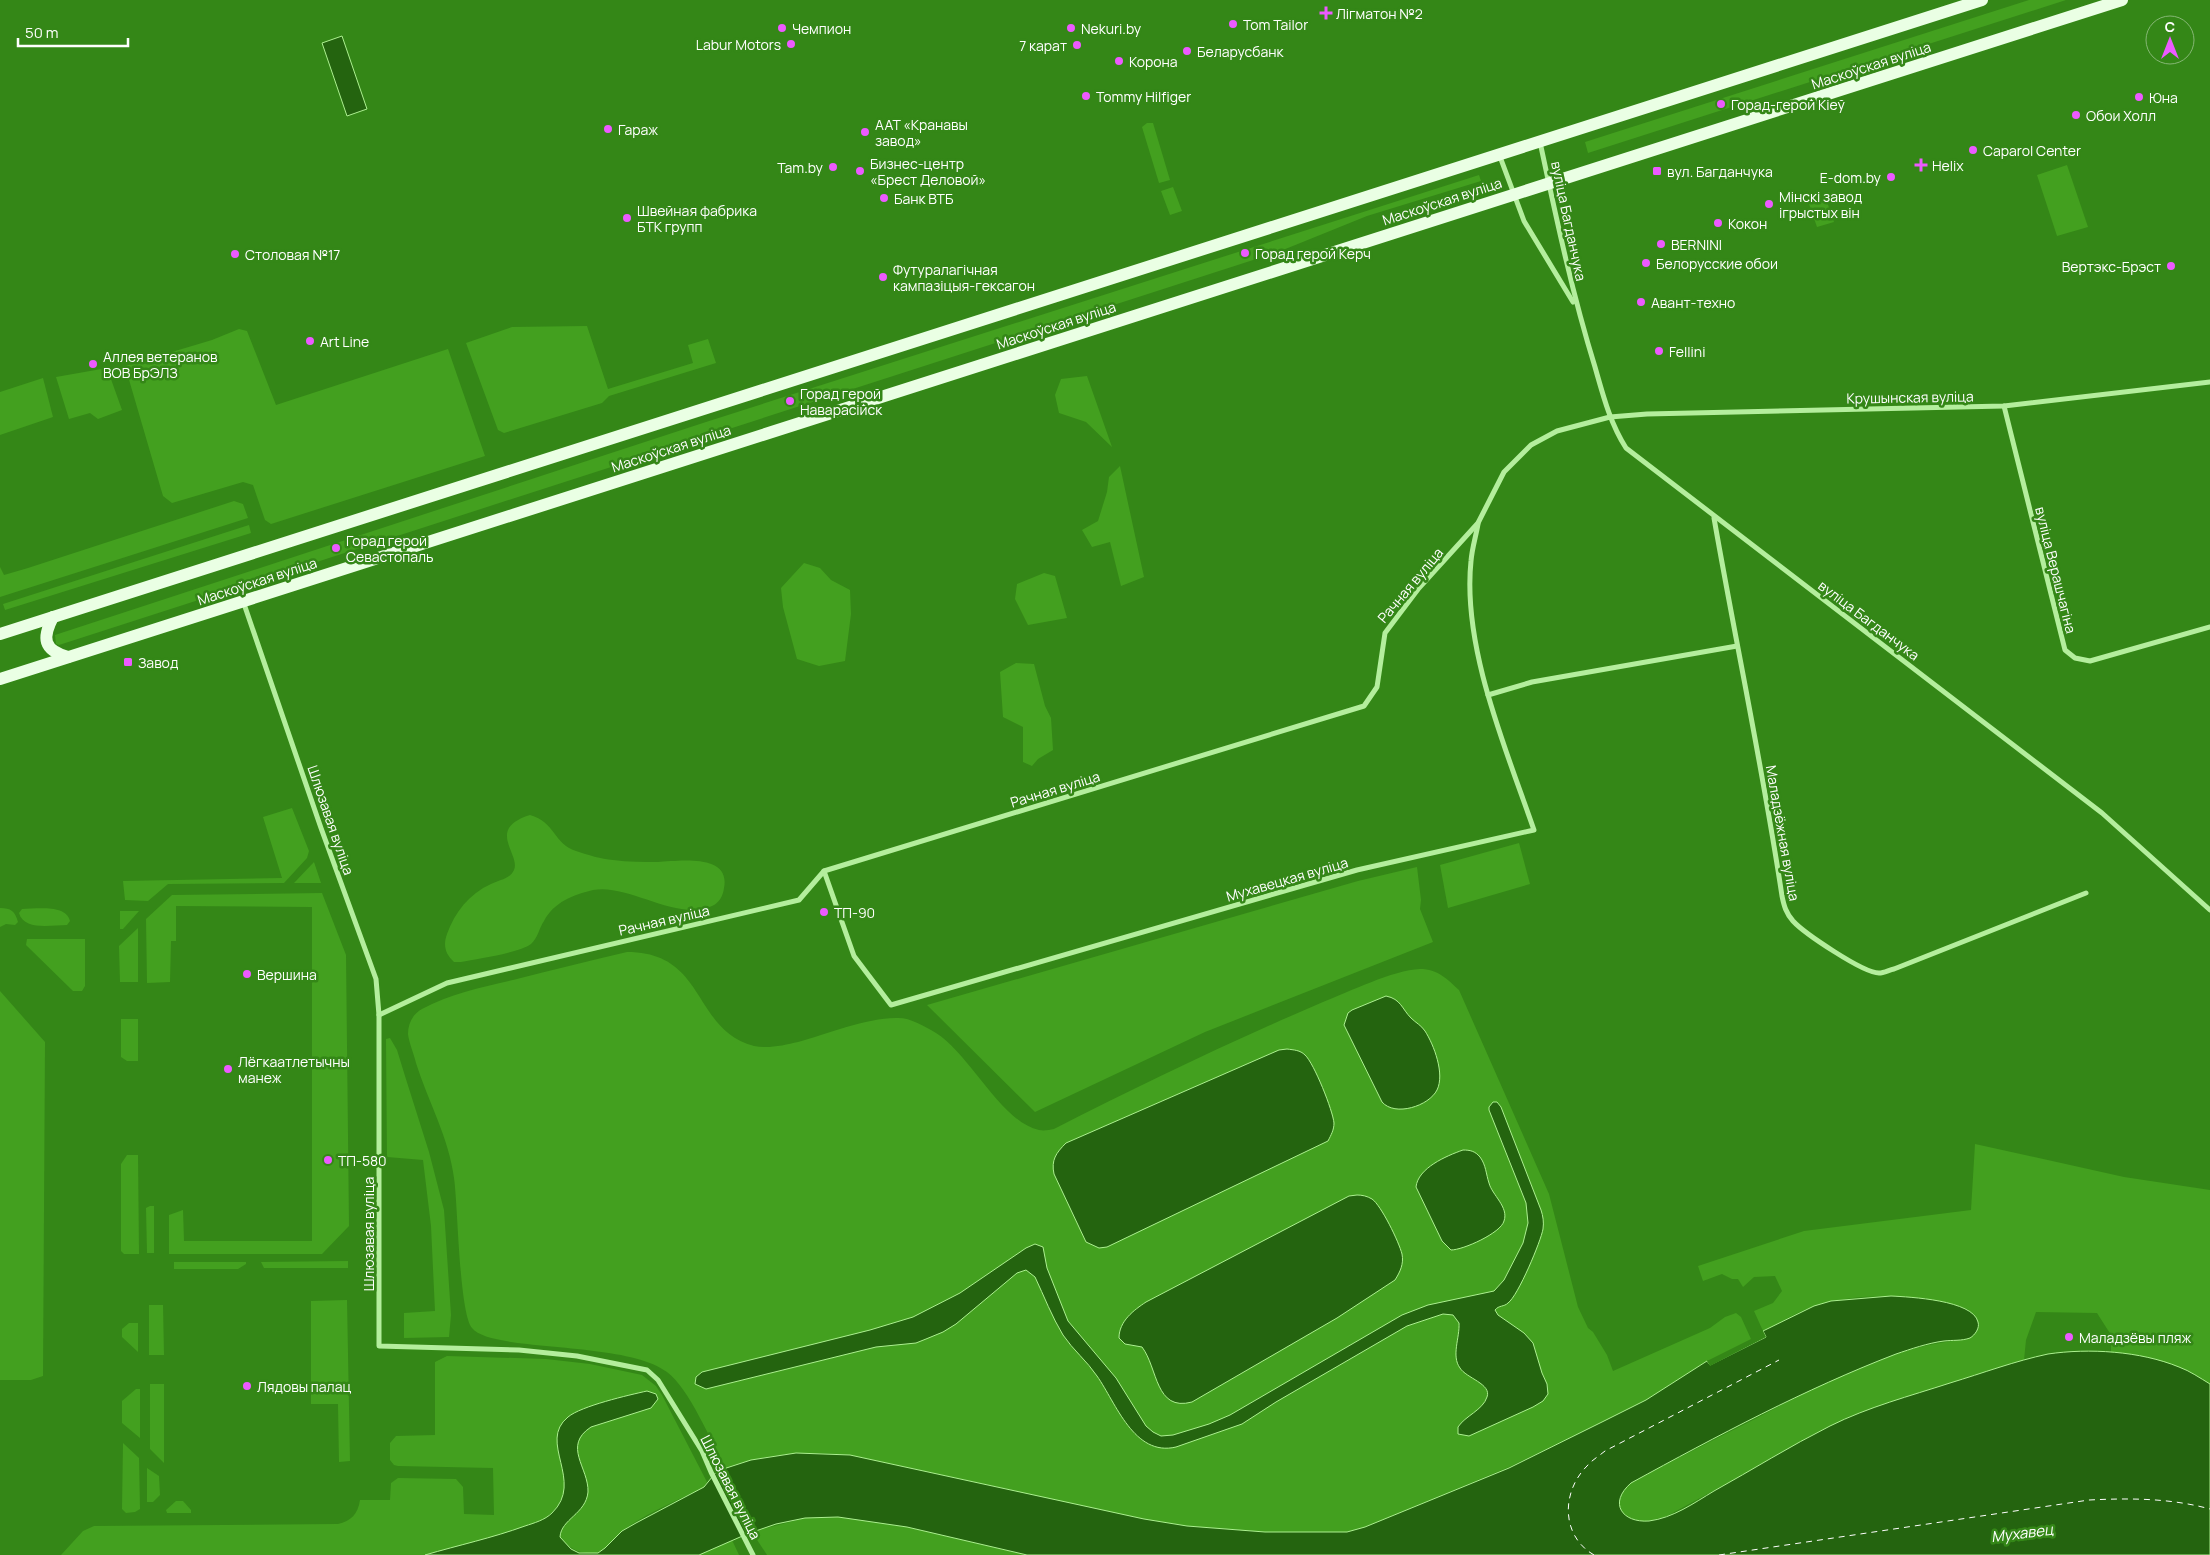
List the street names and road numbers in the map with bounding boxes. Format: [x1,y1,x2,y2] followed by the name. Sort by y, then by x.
[1809,37,1933,93] street label: Маскоўская вуліца
[1547,159,1591,283] street label: вуліца Багданчука
[1380,173,1504,229] street label: Маскоўская вуліца
[994,297,1118,353] street label: Маскоўская вуліца
[1846,386,1974,408] street label: Крушынская вуліца
[609,420,733,476] street label: Маскоўская вуліца
[2031,505,2081,635] street label: вуліца Верашчагіна
[1373,543,1447,627] street label: Рачная вуліца
[195,553,319,609] street label: Маскоўская вуліца
[1815,576,1923,664] street label: вуліца Багданчука
[303,763,359,877] street label: Шлюзавая вуліца
[1762,764,1804,902] street label: Маладзёжная вуліца
[1008,766,1102,812] street label: Рачная вуліца
[1224,853,1350,905] street label: Мухавецкая вуліца
[617,900,711,940] street label: Рачная вуліца
[359,1177,378,1291] street label: Шлюзавая вуліца
[696,1432,766,1542] street label: Шлюзавая вуліца

